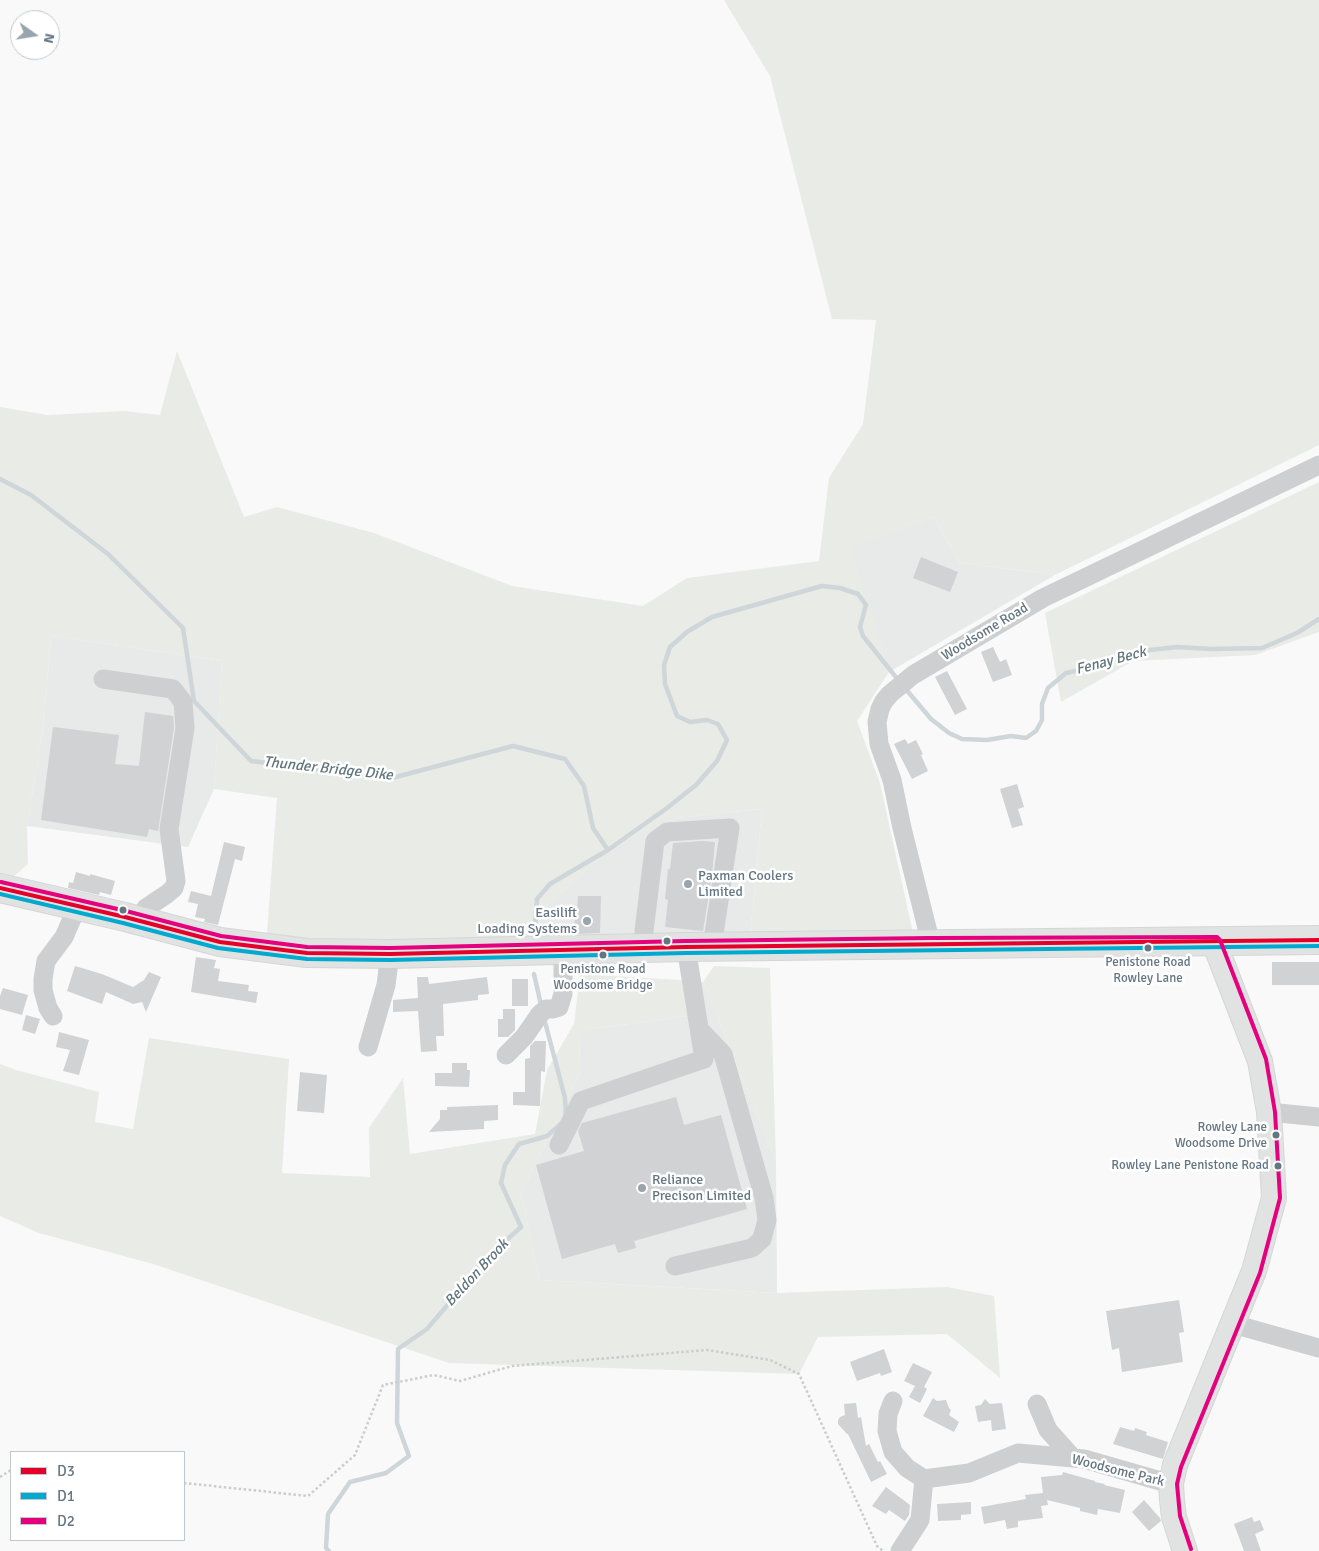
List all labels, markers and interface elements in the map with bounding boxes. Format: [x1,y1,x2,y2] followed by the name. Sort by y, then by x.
[10,10,60,60] north arrow
[40,32,59,45] text: N
[939,600,1031,664] street label: Woodsome Road
[1074,643,1148,679] water label: Fenay Beck
[262,753,394,785] water label: Thunder Bridge Dike
[698,868,793,900] place label: Paxman Coolers Limited
[682,878,694,890] marker: Paxman Coolers Limited
[118,905,128,915] unlabelled marker
[477,905,577,938] place label: Easilift Loading Systems
[581,915,593,927] marker: Easilift Loading Systems
[662,936,672,946] unlabelled marker
[1143,943,1153,953] marker: Penistone Road Rowley Lane
[598,950,608,960] marker: Penistone Road Woodsome Bridge
[1105,955,1191,986] place label: Penistone Road Rowley Lane
[553,962,653,993] place label: Penistone Road Woodsome Bridge
[1175,1120,1267,1151] place label: Rowley Lane Woodsome Drive
[1271,1130,1281,1140] marker: Rowley Lane Woodsome Drive
[1111,1158,1269,1174] place label: Rowley Lane Penistone Road
[1273,1161,1283,1171] marker: Rowley Lane Penistone Road
[652,1172,751,1204] place label: Reliance Precison Limited
[636,1182,648,1194] marker: Reliance Precison Limited
[441,1236,513,1310] water label: Beldon Brook
[10,1451,185,1541] legend
[1070,1451,1166,1491] street label: Woodsome Park
[57,1462,75,1480] text: D3
[57,1487,75,1505] text: D1
[57,1512,75,1530] text: D2

